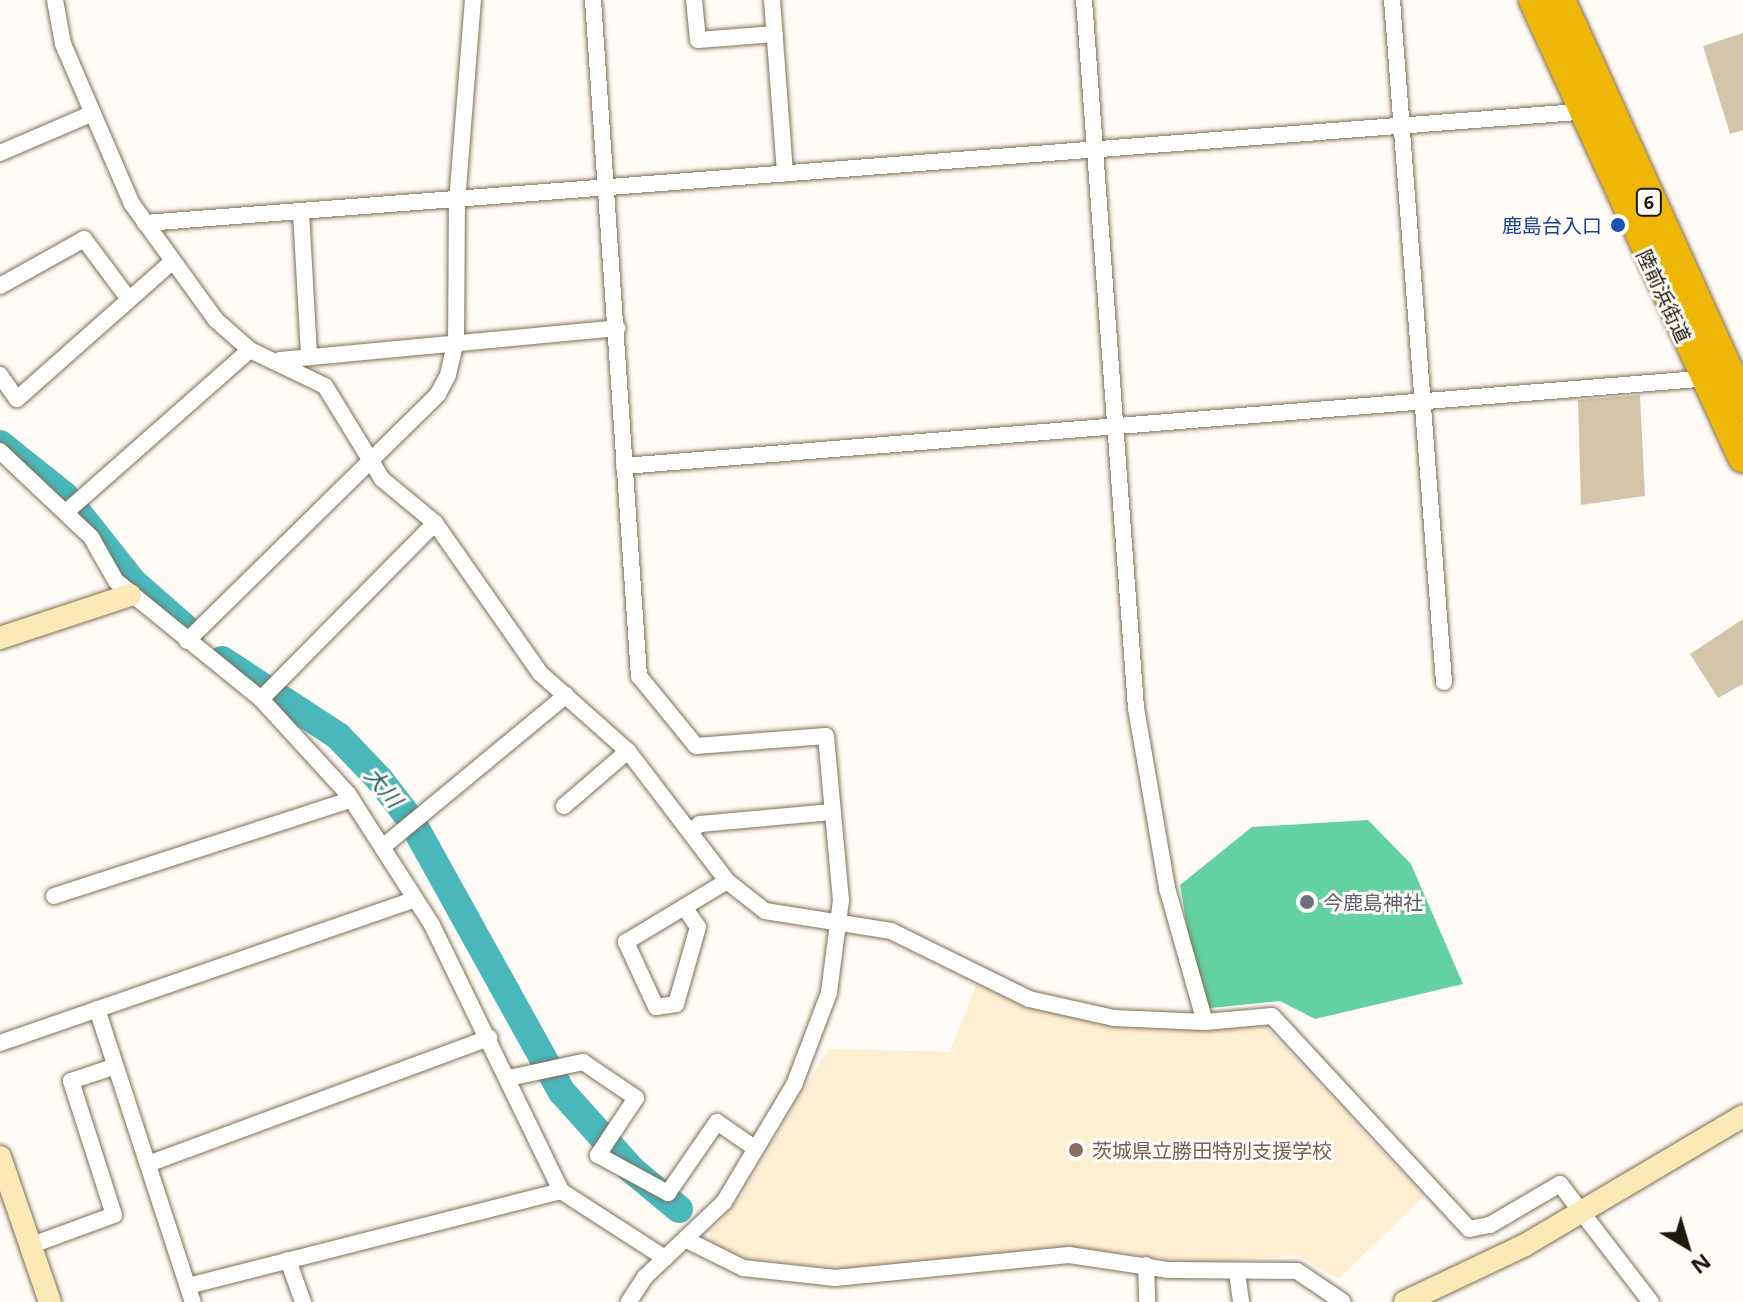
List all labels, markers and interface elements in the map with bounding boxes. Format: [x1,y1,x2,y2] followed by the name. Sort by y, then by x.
[1635,188,1663,216] road number: 6
[1502,213,1602,237] place label: 鹿島台入口
[1609,216,1627,234] marker: 鹿島台入口
[1632,246,1696,346] street label: 陸前浜街道
[360,762,408,812] water label: 大川
[1323,890,1423,914] place label: 今鹿島神社
[1298,893,1316,911] marker: 今鹿島神社
[1092,1138,1332,1162] place label: 茨城県立勝田特別支援学校
[1067,1141,1085,1159] marker: 茨城県立勝田特別支援学校
[1647,1206,1727,1286] north arrow
[1685,1248,1718,1282] text: N

